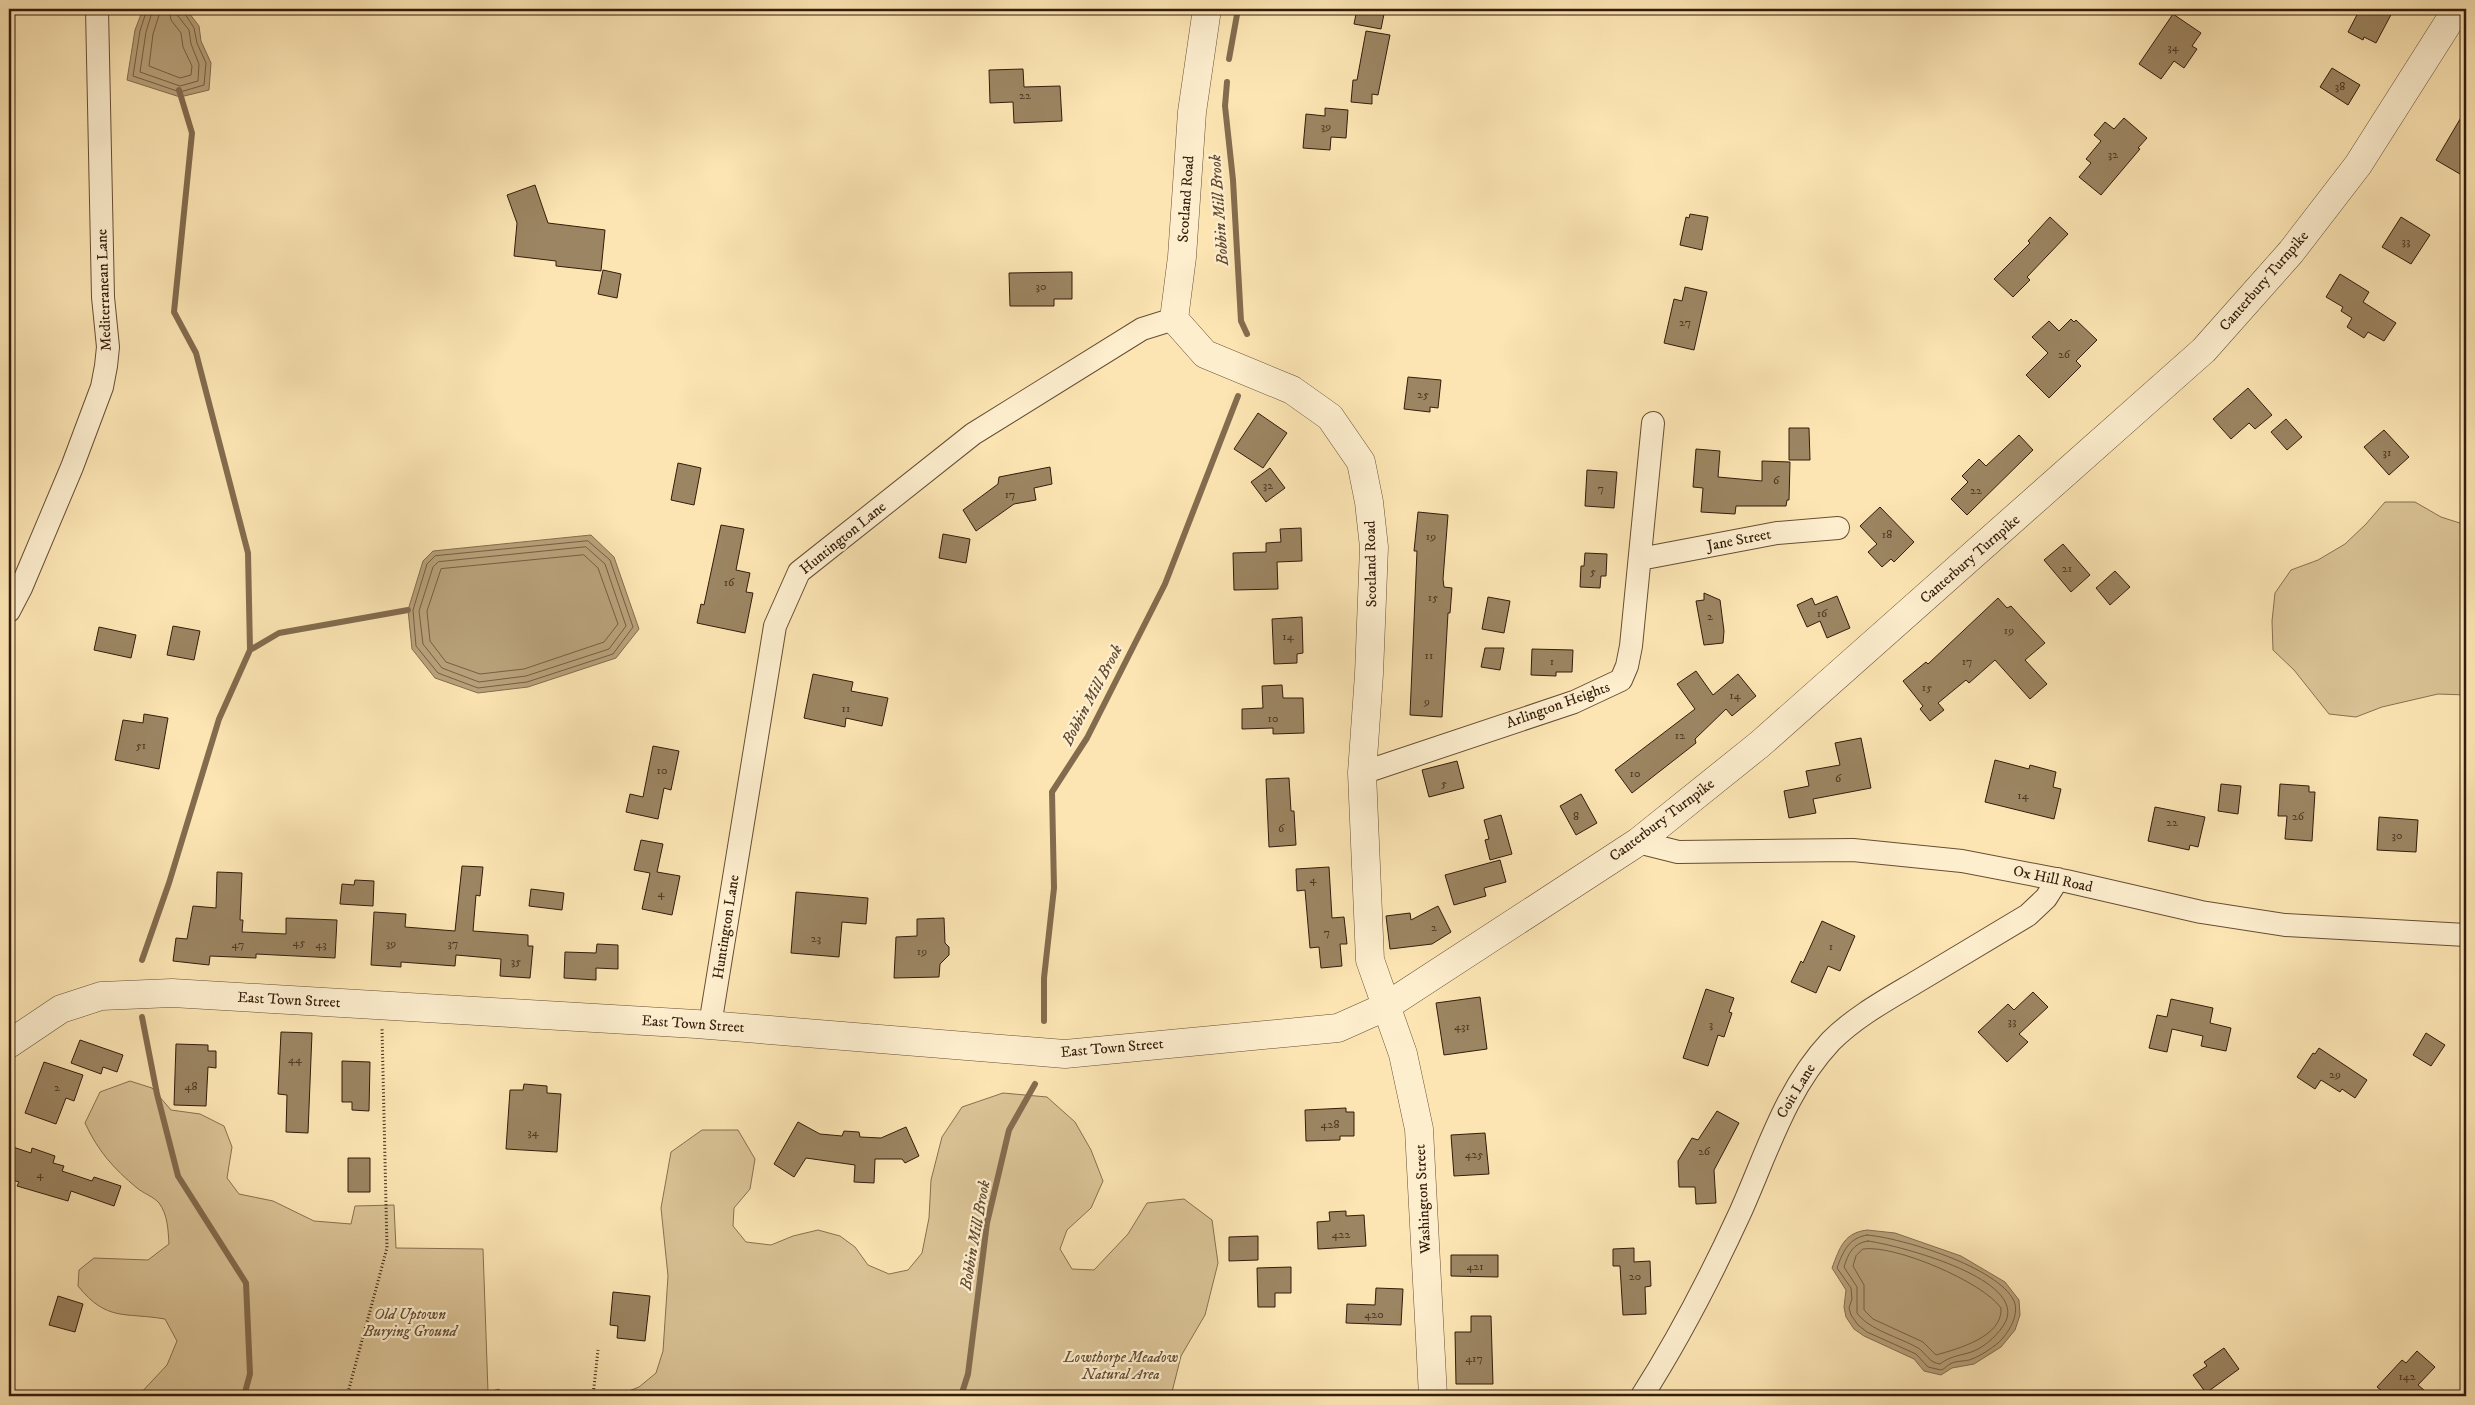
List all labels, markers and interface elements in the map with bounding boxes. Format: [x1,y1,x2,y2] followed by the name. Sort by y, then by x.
[2167,40,2180,55] house number: 34
[2335,79,2345,94] house number: 38
[1019,88,1031,103] house number: 22
[1321,119,1331,134] house number: 39
[2108,147,2118,162] house number: 32
[1205,154,1233,267] water label: Bobbin Mill Brook
[1173,155,1199,243] street label: Scotland Road
[2215,227,2313,335] street label: Canterbury Turnpike
[92,229,116,351] street label: Mediterranean Lane
[2402,234,2410,249] house number: 33
[1036,279,1046,294] house number: 30
[1679,315,1691,330] house number: 27
[2058,347,2071,362] house number: 26
[1417,387,1429,402] house number: 25
[2383,445,2391,460] house number: 31
[1773,473,1780,488] house number: 6
[1263,478,1273,493] house number: 32
[1598,481,1604,496] house number: 7
[1970,483,1982,498] house number: 22
[1005,487,1015,502] house number: 17
[796,497,890,579] street label: Huntington Lane
[1916,510,2024,608] street label: Canterbury Turnpike
[1361,520,1381,608] street label: Scotland Road
[1703,524,1773,556] street label: Jane Street
[1882,527,1892,542] house number: 18
[1426,529,1436,544] house number: 19
[2062,561,2072,576] house number: 21
[1590,564,1596,579] house number: 5
[724,575,735,590] house number: 16
[1428,590,1438,605] house number: 15
[1817,606,1828,621] house number: 16
[1707,609,1713,624] house number: 2
[2004,623,2014,638] house number: 19
[1282,629,1295,644] house number: 14
[1057,641,1127,749] water label: Bobbin Mill Brook
[1425,648,1433,663] house number: 11
[1550,654,1554,669] house number: 1
[1962,654,1972,669] house number: 17
[1504,677,1612,733] street label: Arlington Heights
[1922,680,1932,695] house number: 15
[1729,688,1742,703] house number: 14
[1423,694,1430,709] house number: 9
[842,701,850,716] house number: 11
[1268,711,1278,726] house number: 10
[1675,728,1685,743] house number: 12
[136,738,146,753] house number: 51
[657,763,667,778] house number: 10
[1630,766,1640,781] house number: 10
[1835,771,1842,786] house number: 6
[1606,774,1718,866] street label: Canterbury Turnpike
[1441,776,1447,791] house number: 5
[2017,788,2030,803] house number: 14
[1573,809,1579,824] house number: 8
[2292,809,2305,824] house number: 26
[2166,815,2178,830] house number: 22
[1278,821,1285,836] house number: 6
[2392,828,2402,843] house number: 30
[2011,861,2095,897] street label: Ox Hill Road
[1310,872,1318,887] house number: 4
[708,873,744,981] street label: Huntington Lane
[658,886,666,901] house number: 4
[1431,920,1437,935] house number: 2
[1324,925,1330,940] house number: 7
[811,931,821,946] house number: 23
[293,935,305,950] house number: 45
[386,936,396,951] house number: 39
[448,936,458,951] house number: 37
[232,937,244,952] house number: 47
[315,937,327,952] house number: 43
[1829,939,1833,954] house number: 1
[917,944,927,959] house number: 19
[511,954,521,969] house number: 35
[237,988,341,1012] street label: East Town Street
[641,1011,745,1037] street label: East Town Street
[2008,1014,2016,1029] house number: 33
[1709,1017,1713,1032] house number: 3
[1454,1019,1470,1034] house number: 431
[1060,1034,1164,1062] street label: East Town Street
[288,1052,303,1067] house number: 44
[1772,1060,1820,1122] street label: Coit Lane
[2329,1067,2341,1082] house number: 29
[185,1079,197,1094] house number: 48
[54,1080,60,1095] house number: 2
[1321,1117,1339,1132] house number: 428
[527,1125,540,1140] house number: 34
[1411,1144,1435,1255] street label: Washington Street
[1698,1144,1711,1159] house number: 26
[1465,1147,1483,1162] house number: 425
[37,1167,45,1182] house number: 4
[955,1178,995,1292] water label: Bobbin Mill Brook
[1332,1227,1350,1242] house number: 422
[1466,1259,1484,1274] house number: 421
[1629,1269,1641,1284] house number: 20
[362,1305,460,1341] park label: Old Uptown Burying Ground
[1364,1307,1384,1322] house number: 420
[1063,1348,1179,1384] park label: Lowthorpe Meadow Natural Area
[1465,1351,1483,1366] house number: 417
[2398,1369,2416,1384] house number: 142

